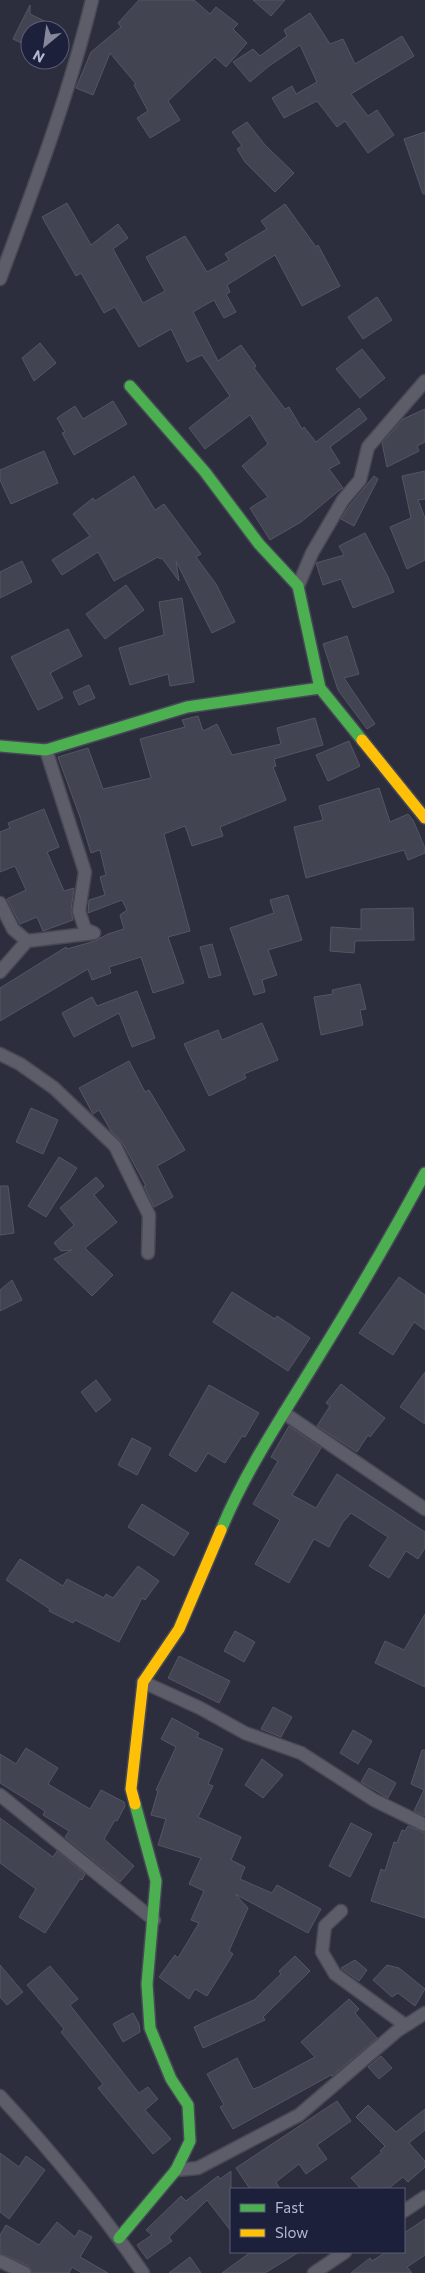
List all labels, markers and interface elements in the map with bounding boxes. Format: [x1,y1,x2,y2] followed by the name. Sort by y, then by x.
[20,20,70,70] north arrow
[30,47,47,67] text: N
[230,2188,405,2253] legend
[275,2198,304,2216] text: Fast
[275,2223,308,2241] text: Slow

